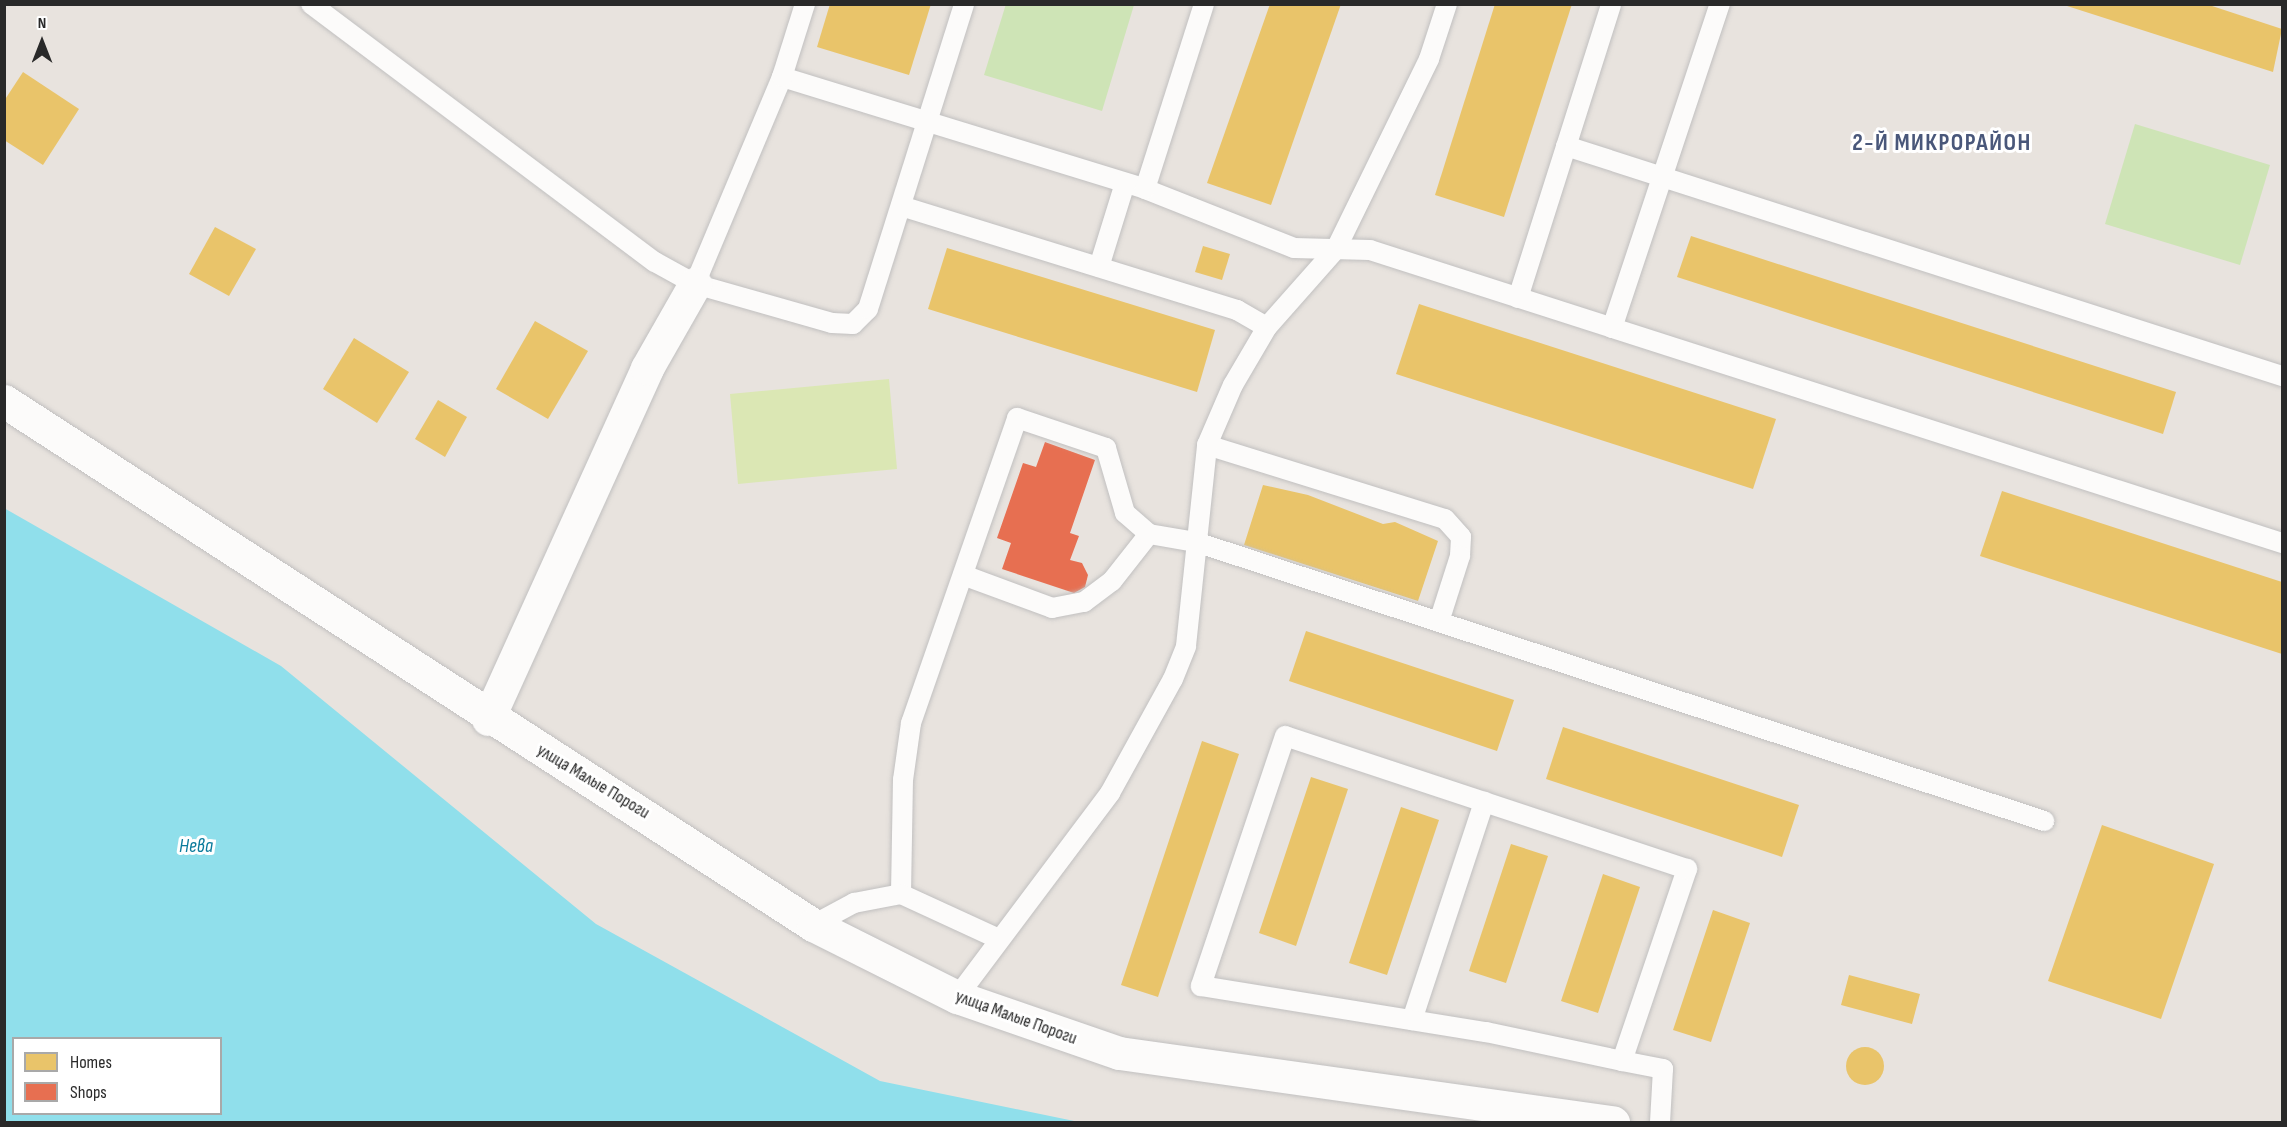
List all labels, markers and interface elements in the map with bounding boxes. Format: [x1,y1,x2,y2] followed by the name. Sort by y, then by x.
[12,12,72,72] north arrow
[38,14,46,33] text: N
[1852,129,2032,157] district label: 2-Й МИКРОРАЙОН
[533,740,653,824] street label: улица Малые Пороги
[179,834,213,858] water label: Нева
[952,986,1080,1050] street label: улица Малые Пороги
[12,1037,222,1115] legend
[70,1052,112,1073] text: Homes
[70,1082,107,1103] text: Shops

